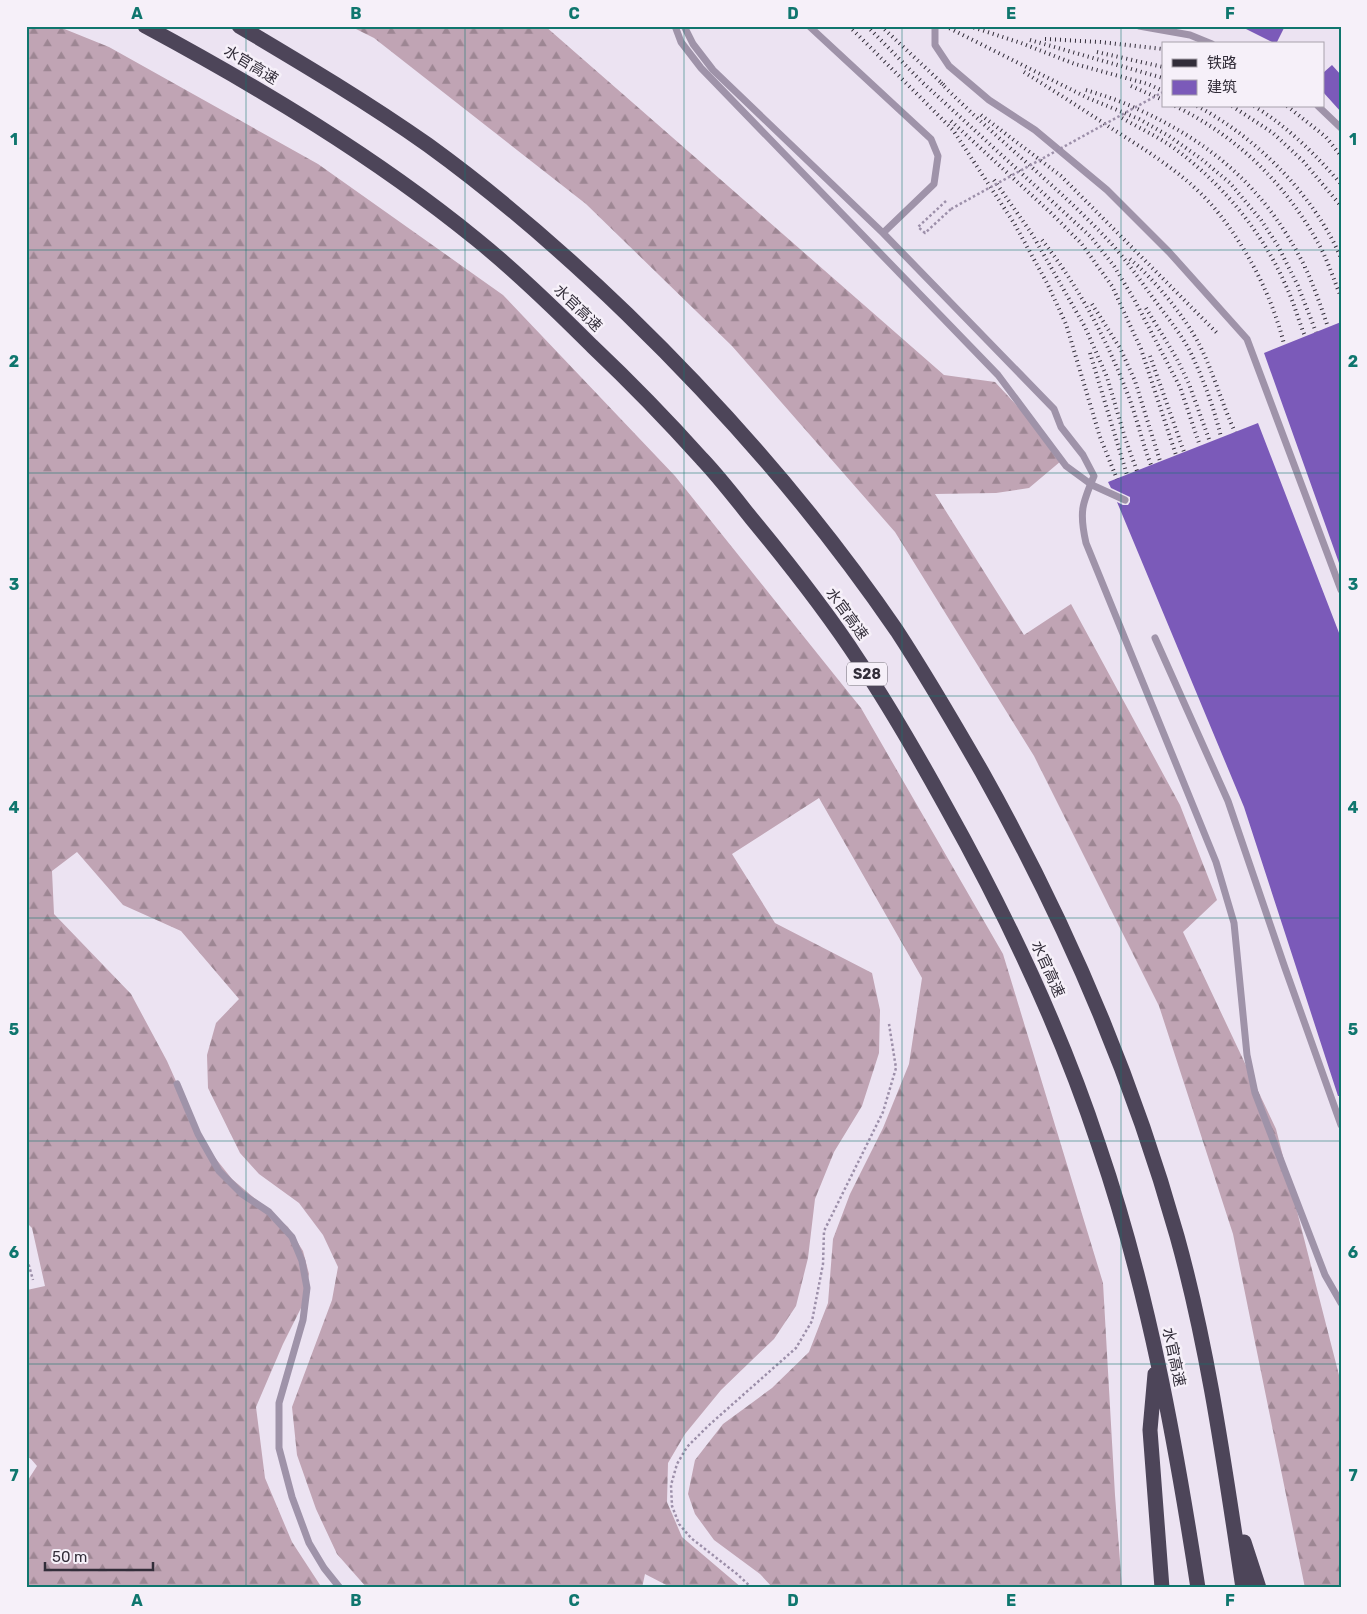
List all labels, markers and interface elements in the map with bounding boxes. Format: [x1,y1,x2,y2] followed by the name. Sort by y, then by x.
[131,4,143,23] text: A
[350,4,362,23] text: B
[568,4,580,23] text: C
[787,4,799,23] text: D
[1006,4,1016,23] text: E
[1225,4,1235,23] text: F
[221,42,281,88] street label: 水官高速
[1162,42,1324,108] legend
[1207,54,1237,72] text: 铁路
[1207,78,1237,96] text: 建筑
[10,130,18,149] text: 1
[1349,130,1357,149] text: 1
[550,281,606,335] street label: 水官高速
[9,352,19,371] text: 2
[1348,352,1358,371] text: 2
[9,575,19,594] text: 3
[1348,575,1358,594] text: 3
[822,584,872,644] street label: 水官高速
[847,662,887,686] road number: S28
[9,798,20,817] text: 4
[1348,798,1359,817] text: 4
[1028,938,1068,1000] street label: 水官高速
[9,1020,19,1039] text: 5
[1348,1020,1358,1039] text: 5
[9,1243,19,1262] text: 6
[1348,1243,1358,1262] text: 6
[1159,1326,1189,1388] street label: 水官高速
[9,1466,19,1485] text: 7
[1348,1466,1358,1485] text: 7
[45,1539,152,1571] scale bar
[52,1548,87,1566] text: 50 m
[131,1591,143,1610] text: A
[350,1591,362,1610] text: B
[568,1591,580,1610] text: C
[787,1591,799,1610] text: D
[1006,1591,1016,1610] text: E
[1225,1591,1235,1610] text: F

